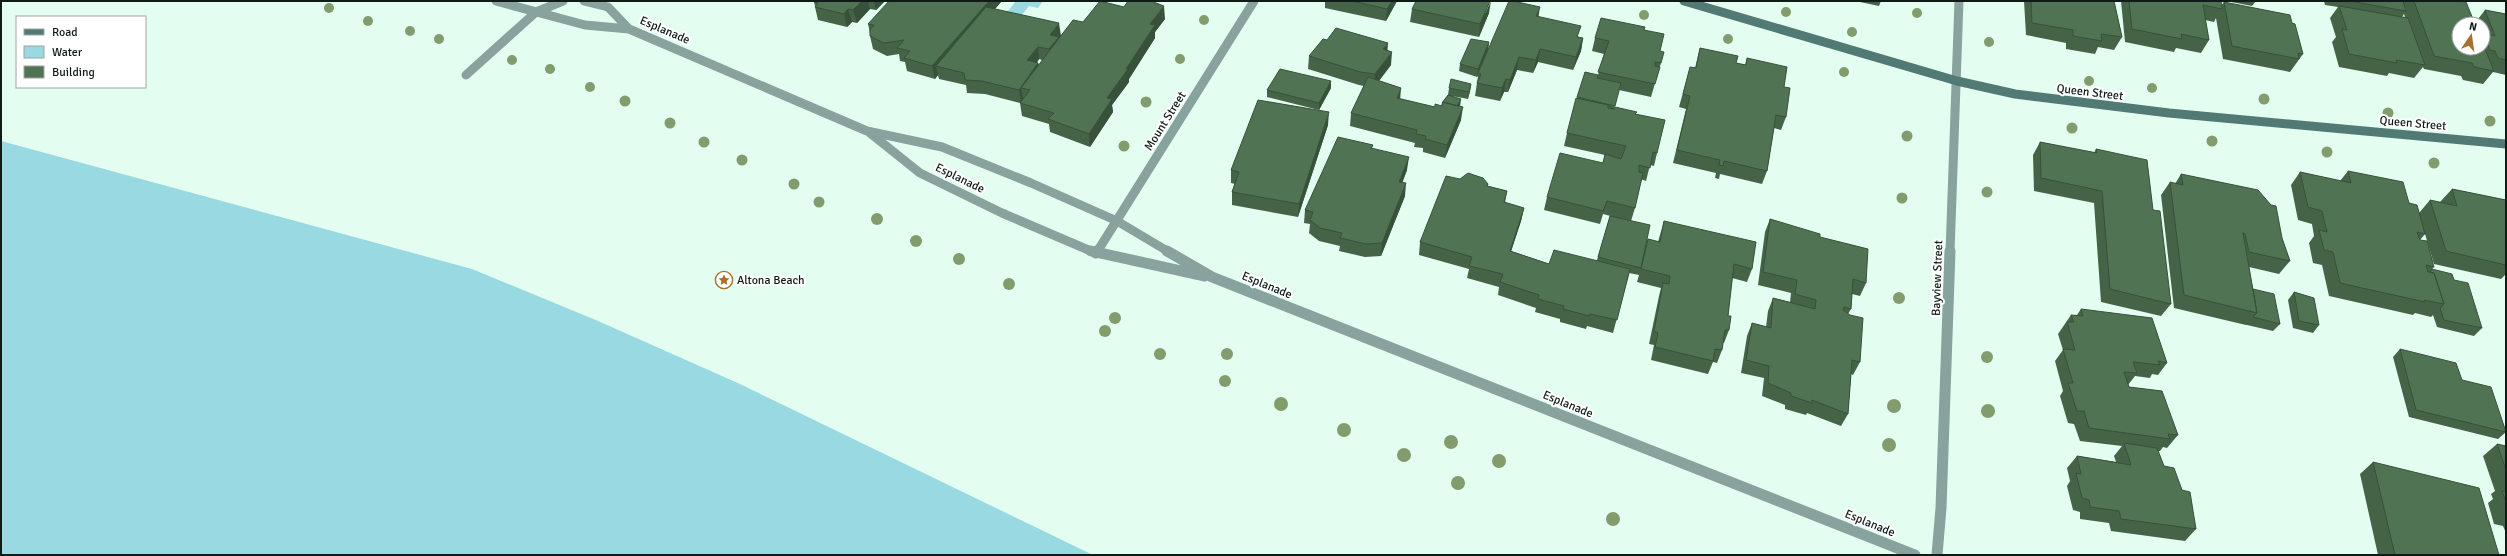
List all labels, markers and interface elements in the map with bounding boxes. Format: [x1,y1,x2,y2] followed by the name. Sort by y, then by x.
[637,13,692,48] street label: Esplanade
[16,16,146,88] legend
[2451,16,2491,56] north arrow
[2468,20,2478,34] text: N
[52,25,78,40] text: Road
[52,45,83,60] text: Water
[52,65,95,80] text: Building
[2056,81,2124,104] street label: Queen Street
[1141,89,1190,154] street label: Mount Street
[2379,113,2447,134] street label: Queen Street
[933,160,987,197] street label: Esplanade
[1929,240,1946,316] street label: Bayview Street
[1239,269,1294,302] street label: Esplanade
[714,270,734,290] place icon: Altona Beach
[737,273,805,288] place label: Altona Beach
[1540,388,1595,421] street label: Esplanade
[1842,507,1897,540] street label: Esplanade

